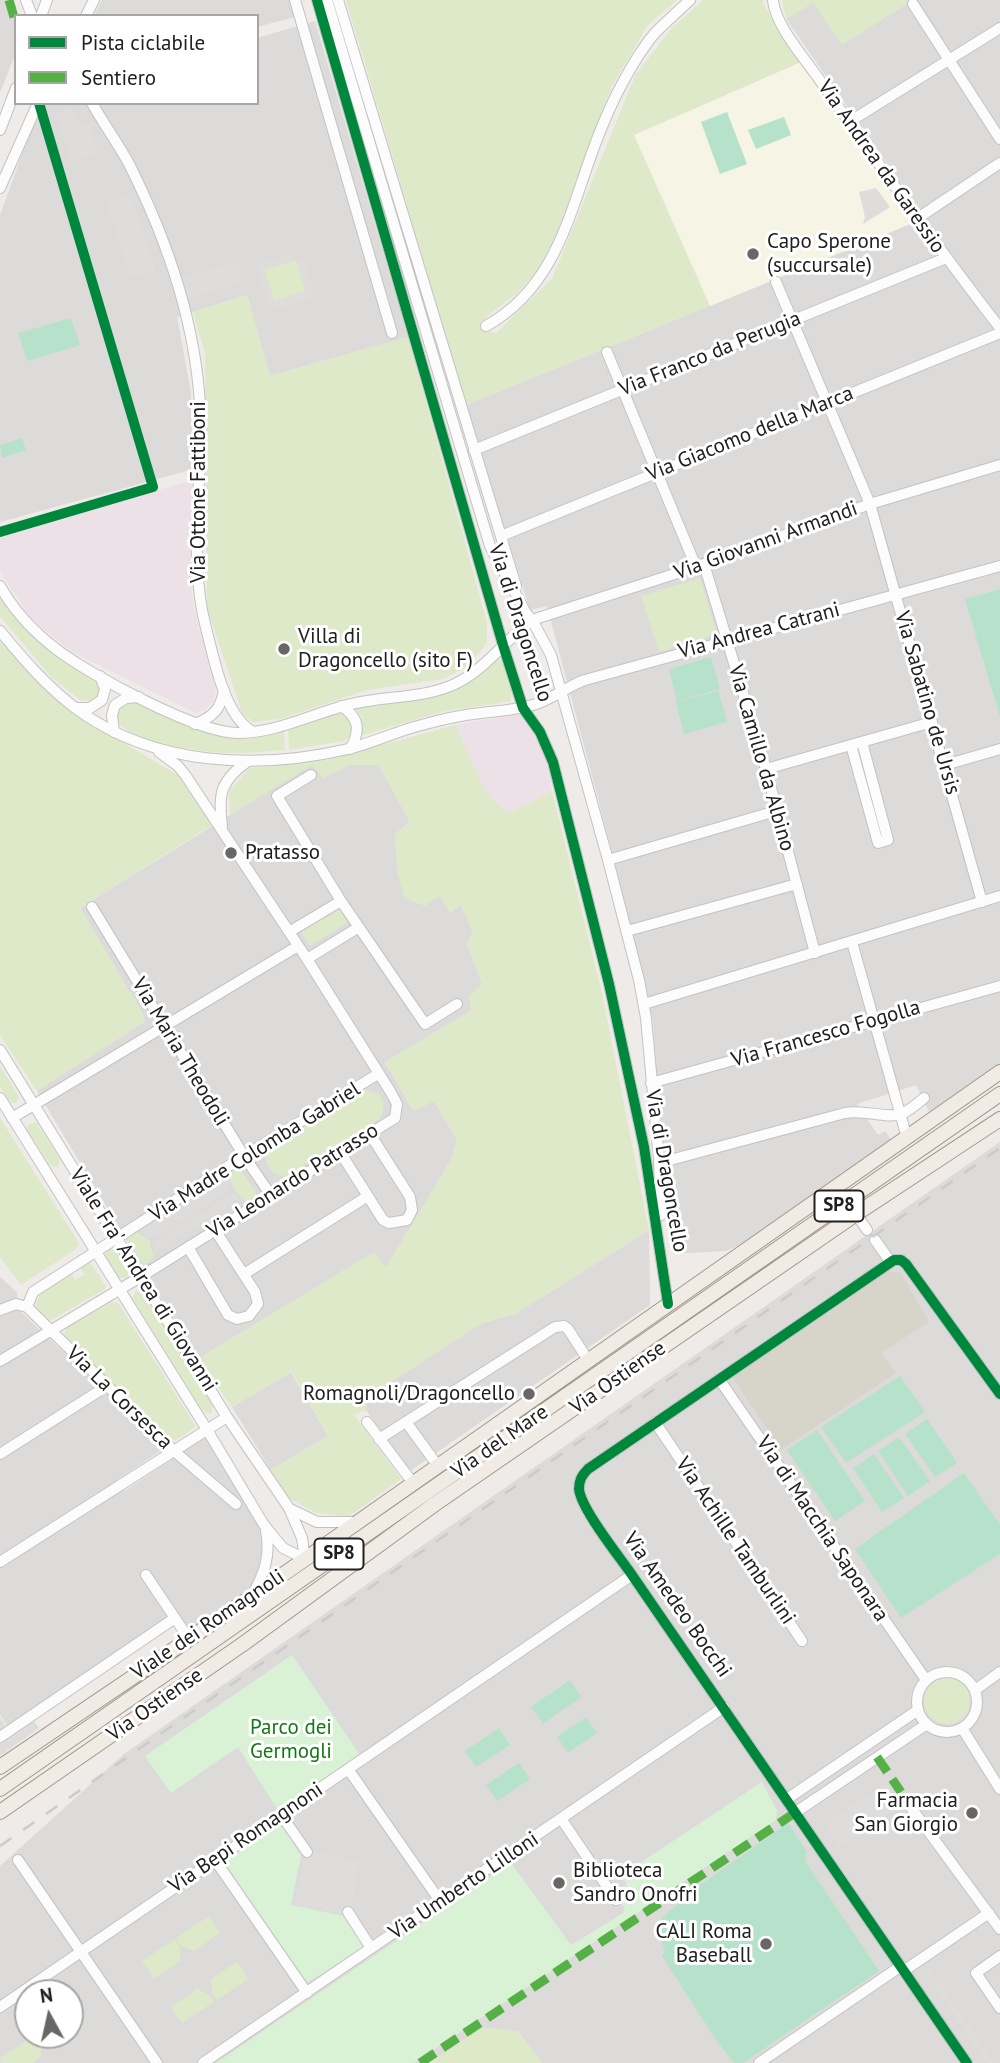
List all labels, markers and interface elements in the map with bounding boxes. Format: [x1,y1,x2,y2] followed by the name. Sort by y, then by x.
[14,14,259,105] legend
[81,29,205,56] text: Pista ciclabile
[81,64,156,91] text: Sentiero
[812,76,950,258] street label: Via Andrea da Garessio
[767,229,891,279] place label: Capo Sperone (succursale)
[745,246,761,262] marker: Capo Sperone (succursale)
[615,306,805,402] street label: Via Franco da Perugia
[643,381,857,487] street label: Via Giacomo della Marca
[186,401,212,583] street label: Via Ottone Fattiboni
[671,496,861,586] street label: Via Giovanni Armandi
[483,541,557,705] street label: Via di Dragoncello
[675,597,843,665] street label: Via Andrea Catrani
[889,608,965,798] street label: Via Sabatino de Ursis
[298,624,473,674] place label: Villa di Dragoncello (sito F)
[276,641,292,657] marker: Villa di Dragoncello (sito F)
[722,662,800,854] street label: Via Camillo da Albino
[245,840,320,866] place label: Pratasso
[223,845,239,861] marker: Pratasso
[126,973,234,1131] street label: Via Maria Theodoli
[729,995,923,1073] street label: Via Francesco Fogolla
[145,1077,365,1227] street label: Via Madre Colomba Gabriel
[639,1088,693,1254] street label: Via di Dragoncello
[203,1118,383,1244] street label: Via Leonardo Patrasso
[64,1164,222,1396] street label: Viale Fra' Andrea di Giovanni
[814,1190,864,1222] road number: SP8
[565,1336,671,1420] street label: Via Ostiense
[61,1341,177,1455] street label: Via La Corsesca
[303,1381,515,1407] place label: Romagnoli/Dragoncello
[521,1386,537,1402] marker: Romagnoli/Dragoncello
[447,1400,553,1484] street label: Via del Mare
[750,1431,894,1627] street label: Via di Macchia Saponara
[670,1453,800,1629] street label: Via Achille Tamburlini
[618,1528,736,1682] street label: Via Amedeo Bocchi
[314,1538,364,1570] road number: SP8
[127,1564,289,1686] street label: Viale dei Romagnoli
[102,1663,208,1747] street label: Via Ostiense
[250,1715,332,1765] park label: Parco dei Germogli
[164,1777,328,1899] street label: Via Bepi Romagnoni
[854,1788,958,1838] place label: Farmacia San Giorgio
[964,1805,980,1821] marker: Farmacia San Giorgio
[384,1827,544,1945] street label: Via Umberto Lilloni
[573,1858,698,1908] place label: Biblioteca Sandro Onofri
[551,1875,567,1891] marker: Biblioteca Sandro Onofri
[656,1919,752,1969] place label: CALI Roma Baseball
[758,1936,774,1952] marker: CALI Roma Baseball
[14,1979,84,2049] north arrow
[38,1982,54,2008] text: N

